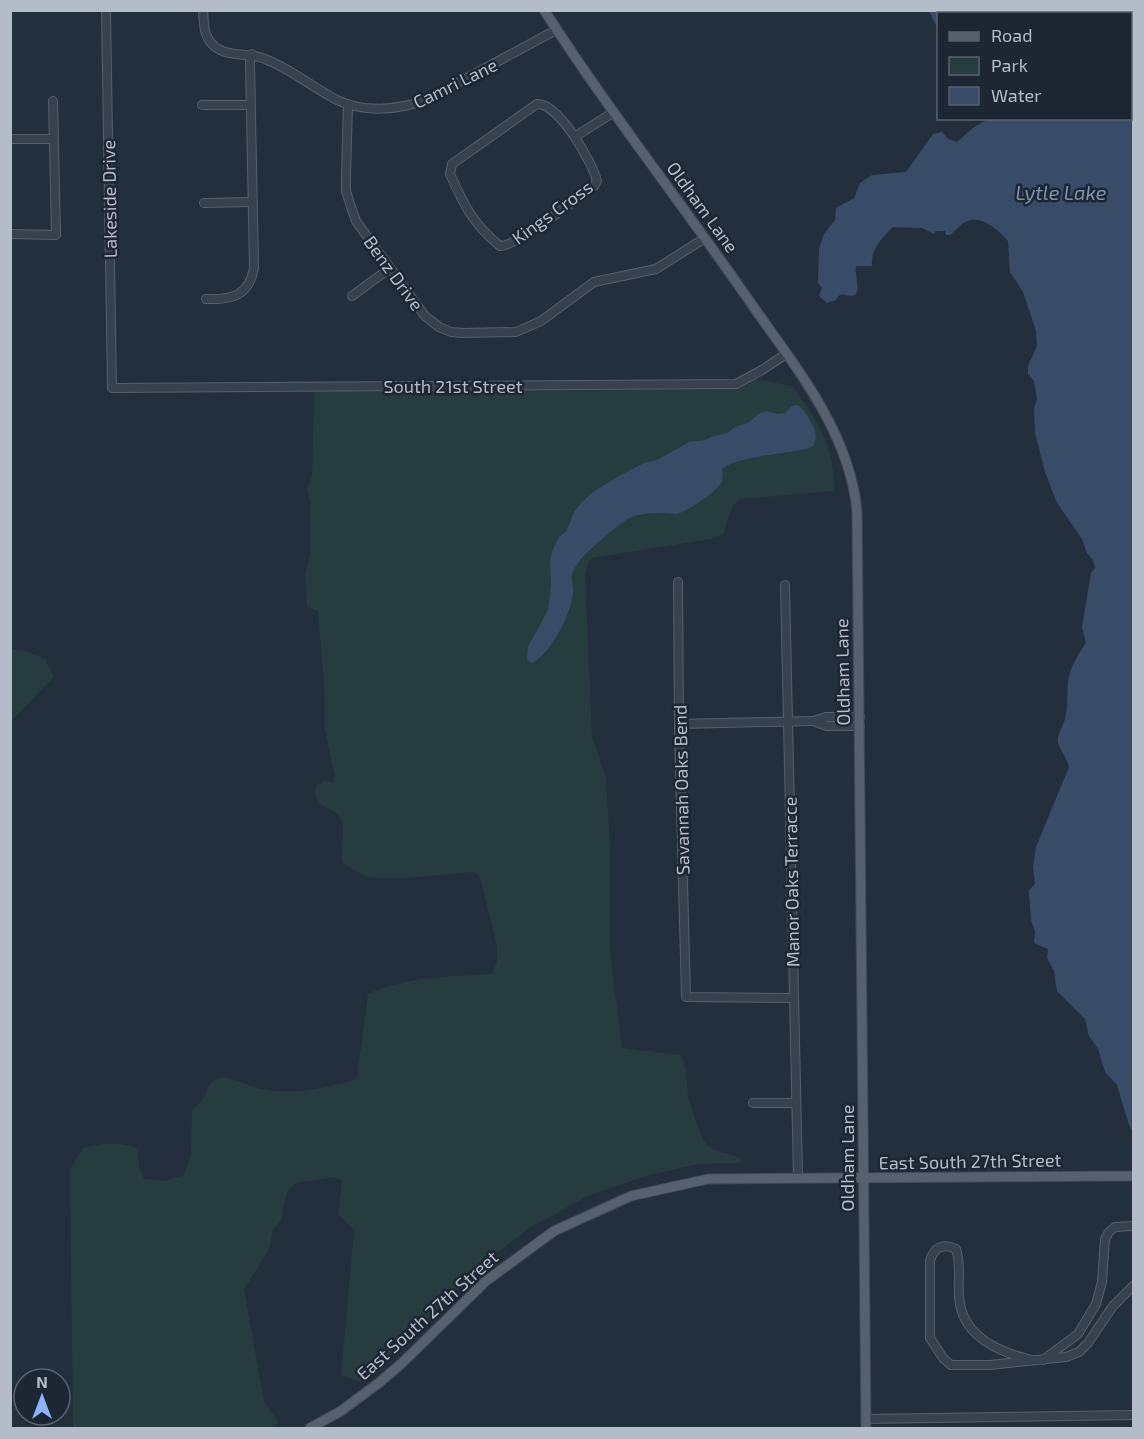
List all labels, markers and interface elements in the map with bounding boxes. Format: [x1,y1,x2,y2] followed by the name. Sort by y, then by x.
[937,12,1132,120] legend
[991,24,1032,46] text: Road
[409,53,501,113] street label: Camri Lane
[991,54,1028,76] text: Park
[991,84,1041,106] text: Water
[97,140,121,258] street label: Lakeside Drive
[663,157,743,257] street label: Oldham Lane
[507,175,597,249] street label: Kings Cross
[1016,180,1107,205] water label: Lytle Lake
[359,231,429,315] street label: Benz Drive
[383,375,523,397] street label: South 21st Street
[830,618,854,726] street label: Oldham Lane
[669,705,693,875] street label: Savannah Oaks Bend
[779,797,803,967] street label: Manor Oaks Terracce
[836,1104,858,1212] street label: Oldham Lane
[879,1148,1062,1174] street label: East South 27th Street
[352,1246,502,1384] street label: East South 27th Street
[12,1367,72,1427] north arrow
[36,1372,48,1391] text: N

